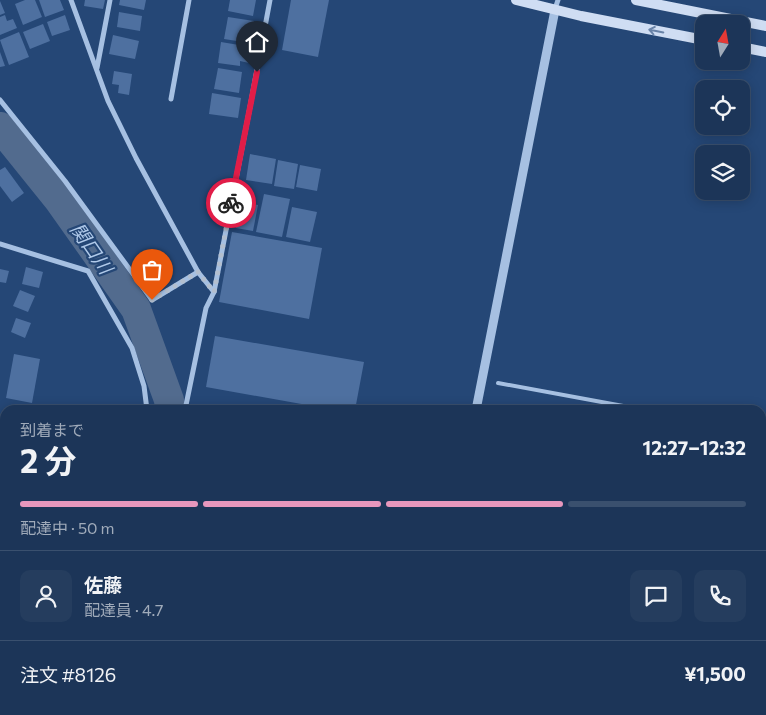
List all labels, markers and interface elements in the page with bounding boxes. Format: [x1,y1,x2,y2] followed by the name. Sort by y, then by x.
[695,15,750,70] north arrow
[695,15,750,200] map controls
[236,21,278,72] pin
[648,25,664,35] one-way arrow
[243,28,271,56] icon: home
[695,80,750,135] button: locate
[695,145,750,200] button: layers
[206,178,256,228] courier
[217,189,245,217] icon: bike
[66,218,119,280] water label: 関口川
[131,249,173,300] pin
[138,256,166,284] icon: bag
[20,420,84,439] text: 到着まで
[643,436,746,459] text: 12:27–12:32
[20,440,76,480] text: 2 分
[20,518,115,537] text: 配達中 · 50 m
[20,570,72,622] button: person
[630,570,682,622] button: chat
[694,570,746,622] button: phone
[84,573,122,596] text: 佐藤
[84,600,163,619] text: 配達員 · 4.7
[684,662,746,685] text: ¥1,500
[20,663,116,686] text: 注文 #8126

